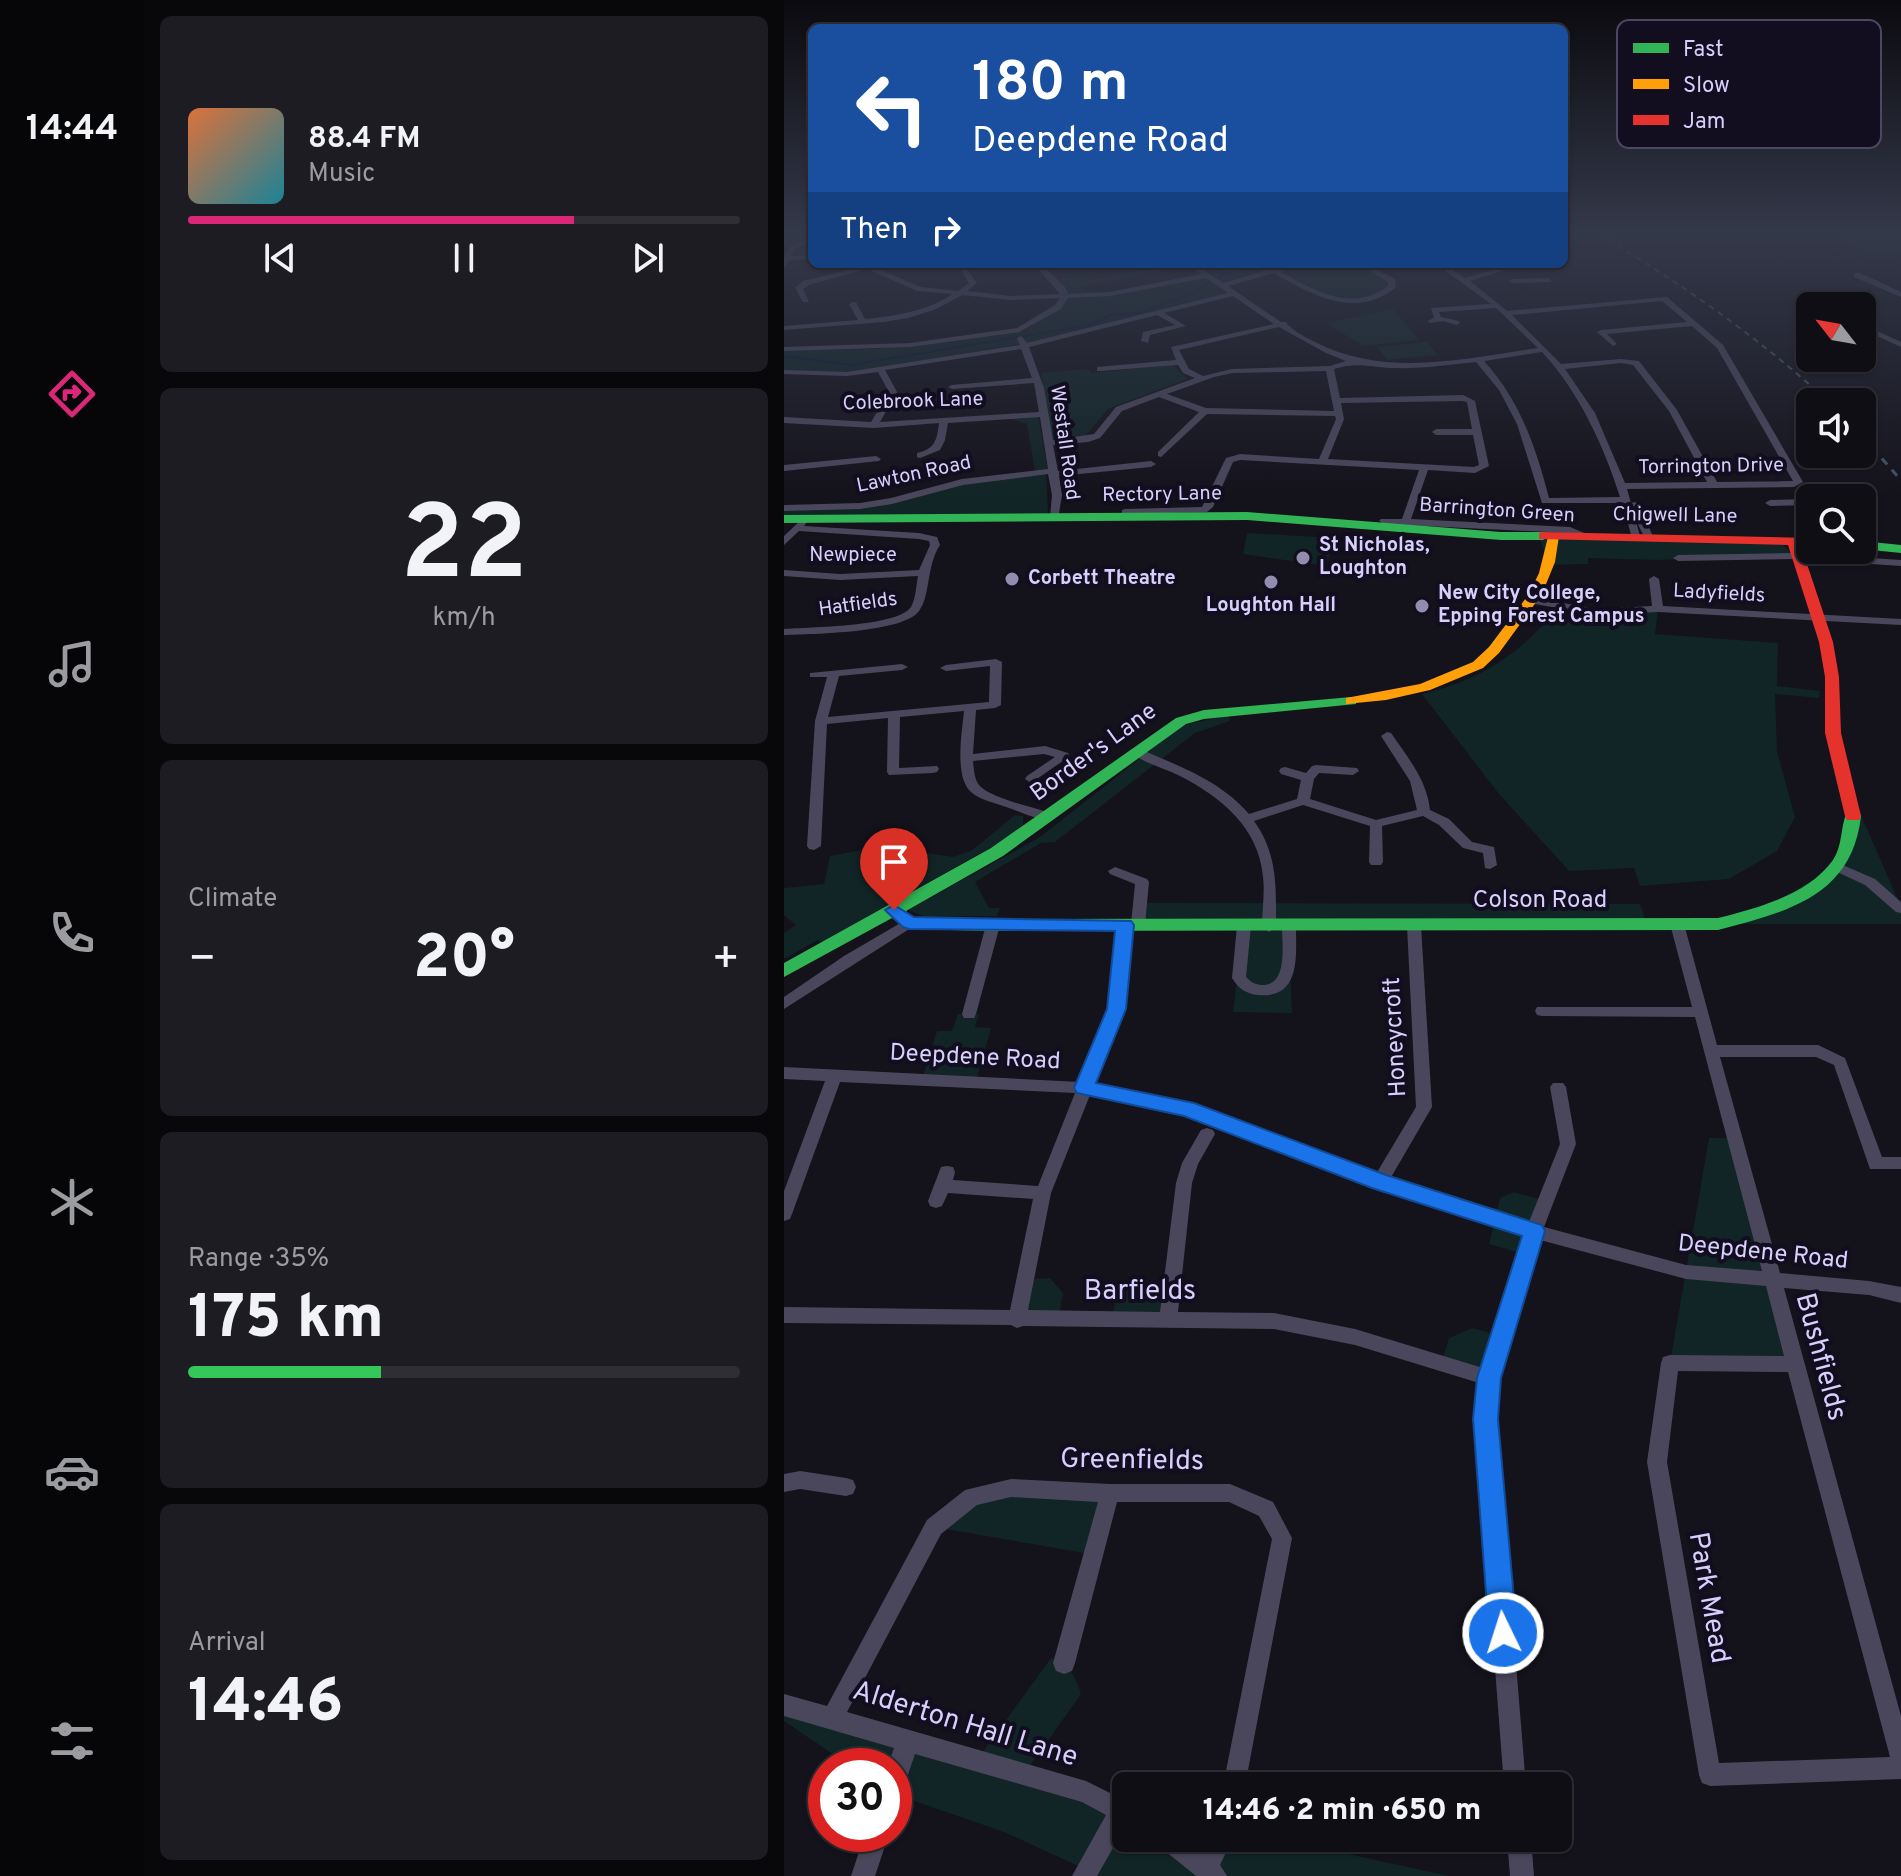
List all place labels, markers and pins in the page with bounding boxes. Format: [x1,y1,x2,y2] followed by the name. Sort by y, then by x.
[1319,533,1430,582] place label: St Nicholas, Loughton
[1294,549,1312,567] marker: St Nicholas, Loughton
[1028,566,1176,592] place label: Corbett Theatre
[1003,570,1021,588] marker: Corbett Theatre
[1262,573,1280,591] marker: Loughton Hall
[1438,581,1645,630] place label: New City College, Epping Forest Campus
[1206,593,1336,619] place label: Loughton Hall
[1413,597,1431,615] marker: New City College, Epping Forest Campus
[860,828,928,910] pin

